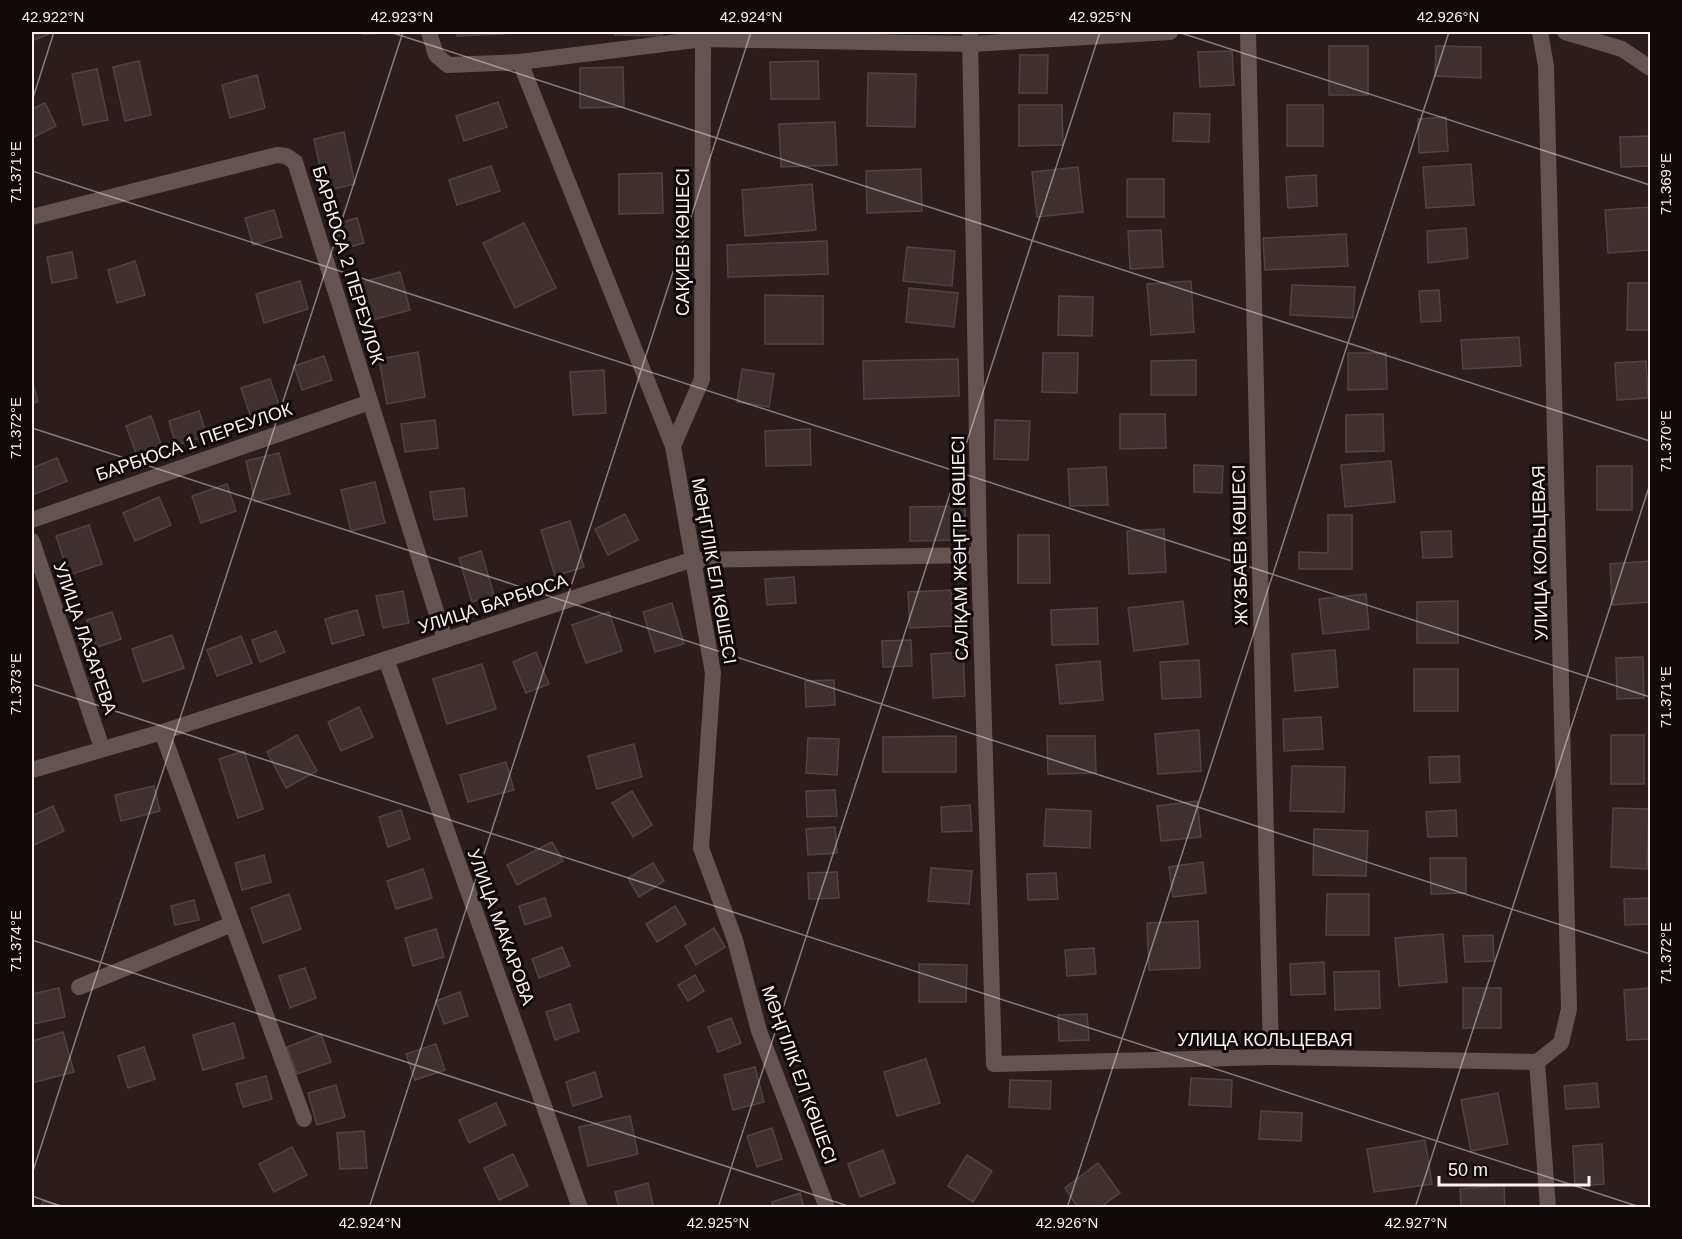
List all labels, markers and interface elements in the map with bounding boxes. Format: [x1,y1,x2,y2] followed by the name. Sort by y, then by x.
[22,8,84,25] text: 42.922°N
[371,8,433,25] text: 42.923°N
[720,8,782,25] text: 42.924°N
[1069,8,1131,25] text: 42.925°N
[1417,8,1479,25] text: 42.926°N
[7,141,24,203] text: 71.371°E
[1657,153,1674,215] text: 71.369°E
[308,164,388,367] street label: БАРБЮСА 2 ПЕРЕУЛОК
[673,168,693,316] street label: САҚИЕВ КӨШЕСІ
[7,397,24,459] text: 71.372°E
[93,399,295,485] street label: БАРБЮСА 1 ПЕРЕУЛОК
[1657,410,1674,472] text: 71.370°E
[948,435,972,661] street label: САЛҚАМ ЖӘҢГІР КӨШЕСІ
[1229,464,1251,626] street label: ЖҮЗБАЕВ КӨШЕСІ
[1528,465,1552,641] street label: УЛИЦА КОЛЬЦЕВАЯ
[688,476,740,666] street label: МӘҢГІЛІК ЕЛ КӨШЕСІ
[50,559,120,717] street label: УЛИЦА ЛАЗАРЕВА
[416,570,570,638] street label: УЛИЦА БАРБЮСА
[7,653,24,715] text: 71.373°E
[1657,666,1674,728] text: 71.371°E
[463,846,539,1008] street label: УЛИЦА МАКАРОВА
[7,910,24,972] text: 71.374°E
[1657,922,1674,984] text: 71.372°E
[757,983,841,1167] street label: МӘҢГІЛІК ЕЛ КӨШЕСІ
[1177,1030,1353,1050] street label: УЛИЦА КОЛЬЦЕВАЯ
[1439,1149,1589,1187] scale bar
[1448,1160,1488,1180] text: 50 m
[339,1214,401,1231] text: 42.924°N
[687,1214,749,1231] text: 42.925°N
[1036,1214,1098,1231] text: 42.926°N
[1385,1214,1447,1231] text: 42.927°N

